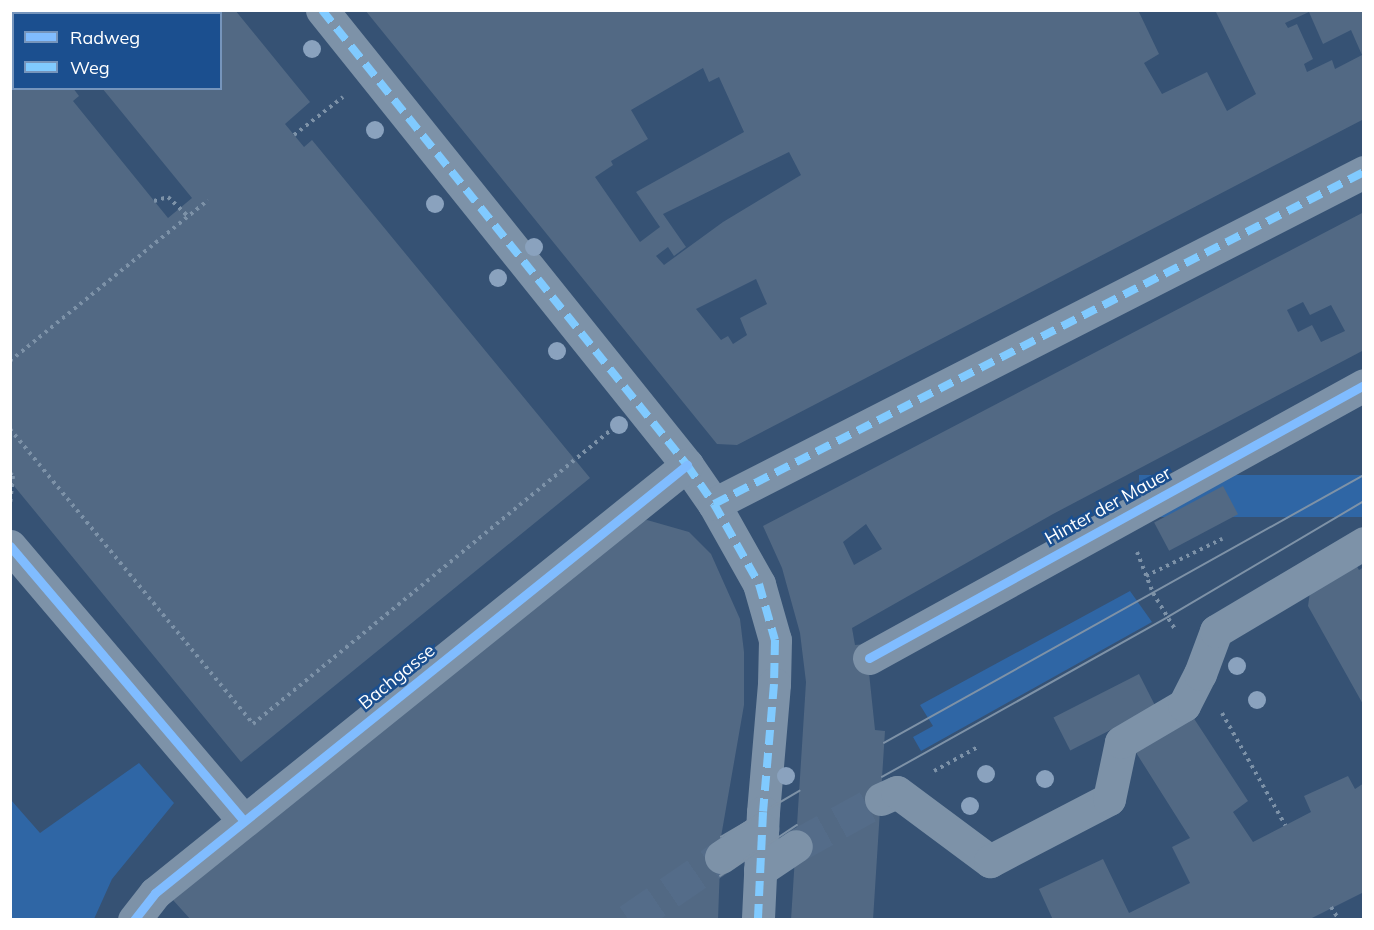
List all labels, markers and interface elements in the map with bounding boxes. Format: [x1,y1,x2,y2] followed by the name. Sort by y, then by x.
[12,12,222,90] legend
[70,26,140,49] text: Radweg
[70,56,110,79] text: Weg
[1041,462,1175,550] street label: Hinter der Mauer
[355,640,439,714] street label: Bachgasse

